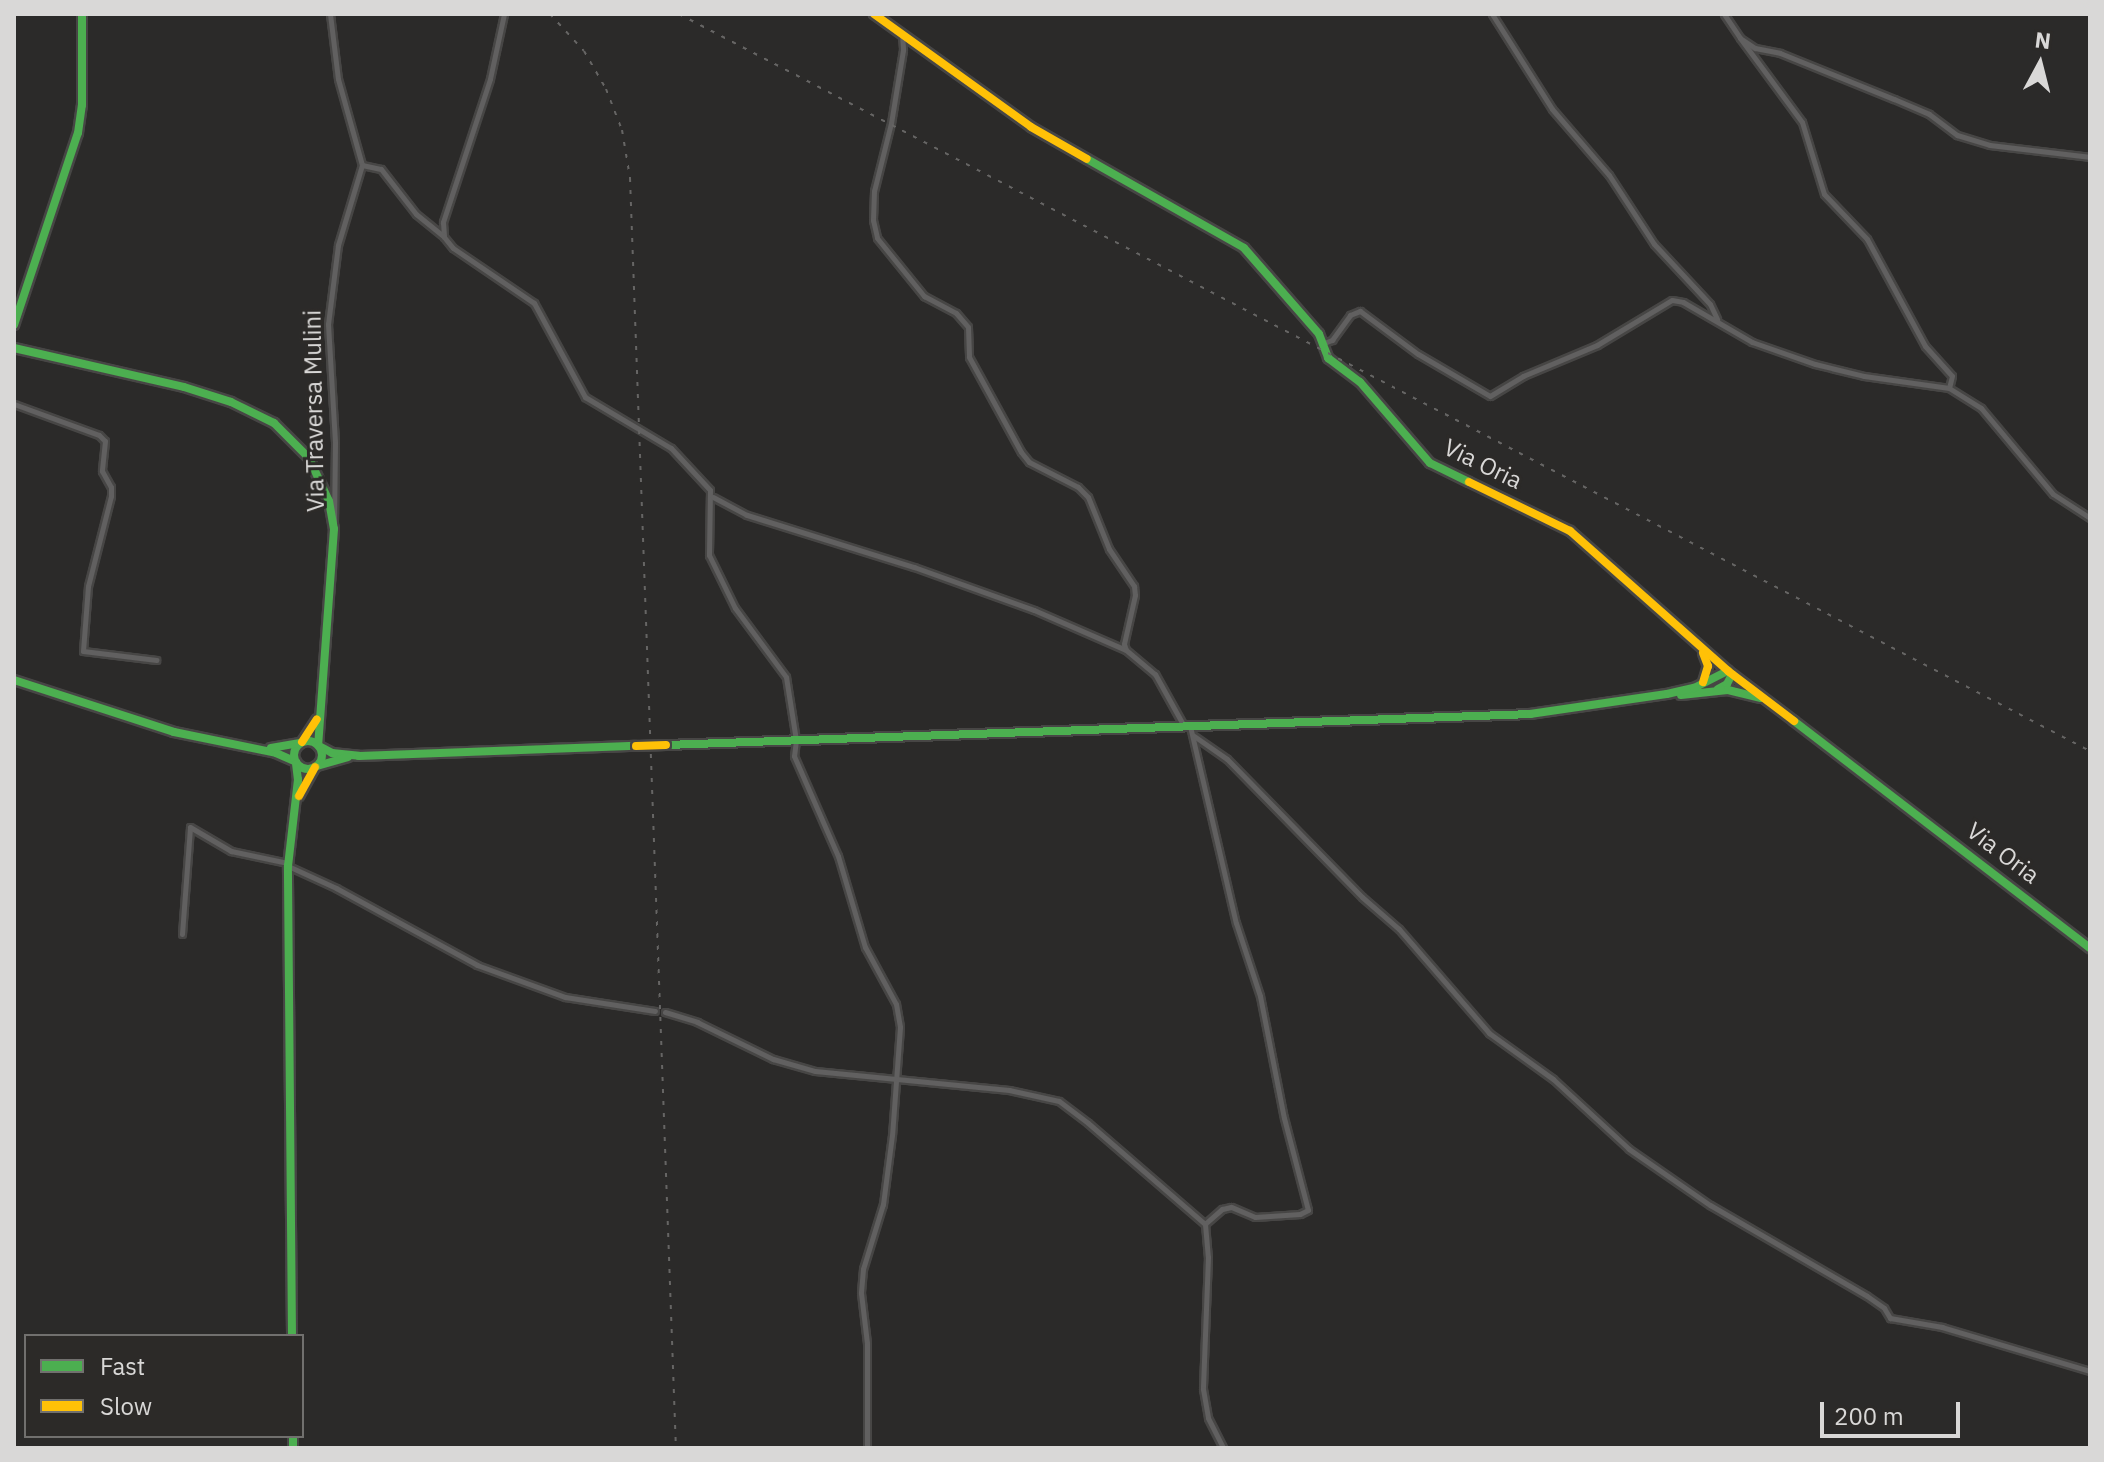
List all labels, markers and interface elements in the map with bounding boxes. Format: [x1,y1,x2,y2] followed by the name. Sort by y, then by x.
[2000,24,2080,104] north arrow
[2033,24,2053,55] text: N
[298,310,330,512] street label: Via Traversa Mulini
[1439,433,1527,495] street label: Via Oria
[1961,816,2045,890] street label: Via Oria
[24,1334,304,1438] legend
[100,1350,145,1382] text: Fast
[1824,1386,1964,1436] scale bar
[100,1390,152,1422] text: Slow
[1834,1400,1904,1432] text: 200 m

